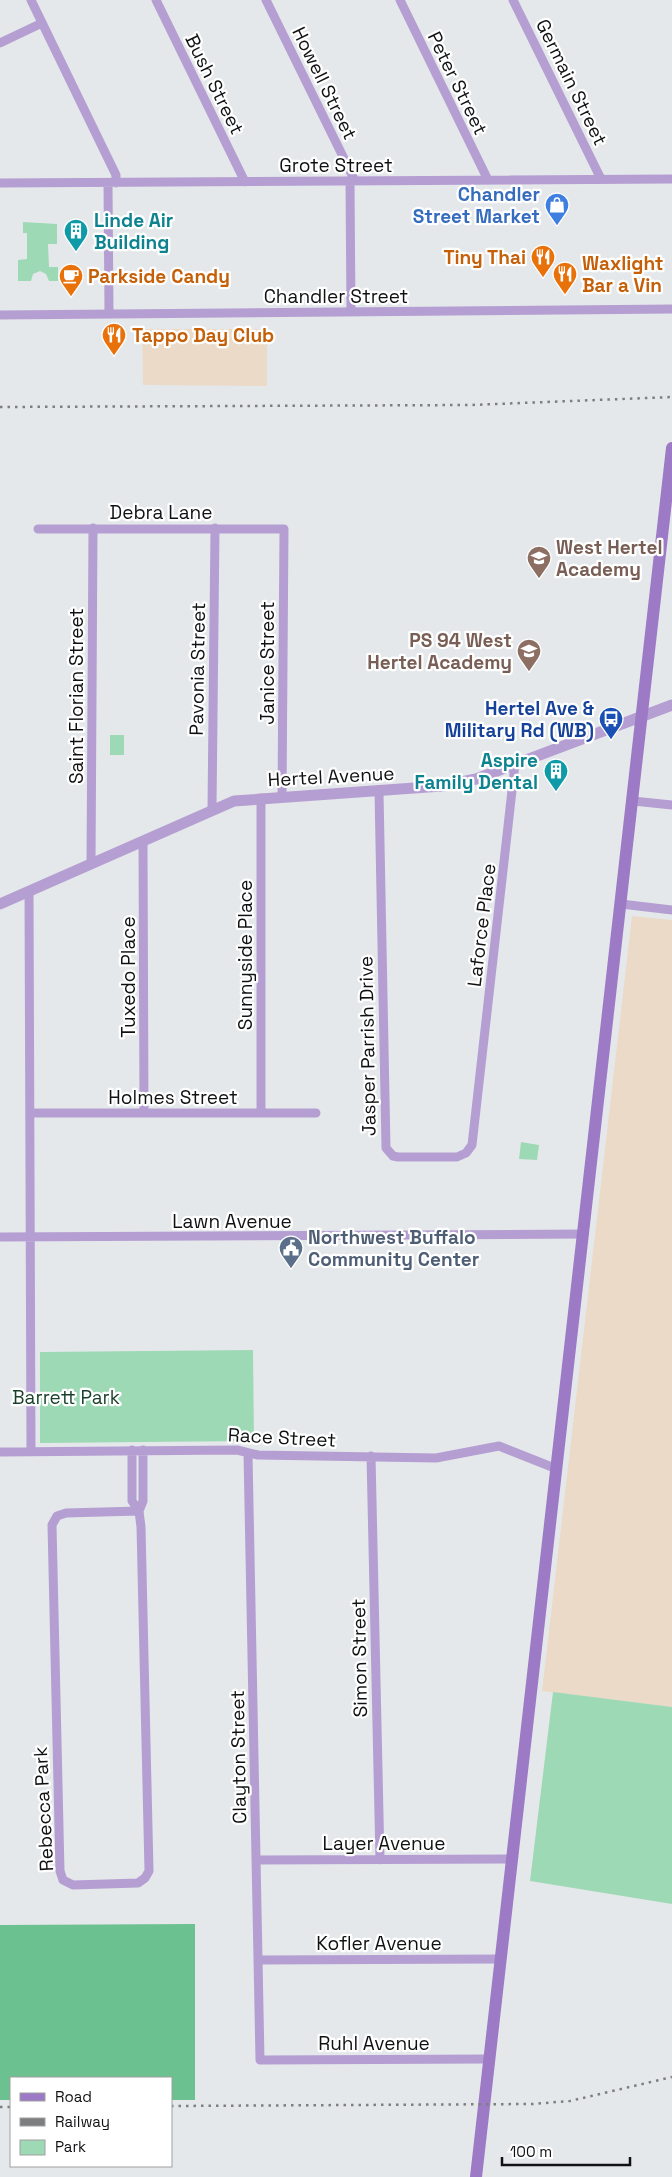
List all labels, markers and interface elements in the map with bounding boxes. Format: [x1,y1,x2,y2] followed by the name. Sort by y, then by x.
[530,15,613,149] street label: Germain Street
[286,23,363,144] street label: Howell Street
[422,28,493,139] street label: Peter Street
[179,30,250,139] street label: Bush Street
[279,153,393,178] street label: Grote Street
[413,182,540,229] place label: Chandler Street Market
[544,192,570,226] shop icon: Chandler Street Market
[94,208,173,255] place label: Linde Air Building
[63,218,89,252] building icon: Linde Air Building
[530,244,556,278] restaurant icon: Tiny Thai
[444,245,526,270] place label: Tiny Thai
[582,251,664,298] place label: Waxlight Bar a Vin
[552,261,578,295] restaurant icon: Waxlight Bar a Vin
[58,263,84,297] cafe icon: Parkside Candy
[88,264,230,289] place label: Parkside Candy
[264,284,408,309] street label: Chandler Street
[101,322,127,356] restaurant icon: Tappo Day Club
[132,323,274,348] place label: Tappo Day Club
[110,500,212,525] street label: Debra Lane
[556,535,662,582] place label: West Hertel Academy
[526,545,552,579] school or university icon: West Hertel Academy
[255,601,280,725] street label: Janice Street
[184,602,211,736] street label: Pavonia Street
[64,608,89,784] street label: Saint Florian Street
[367,628,512,675] place label: PS 94 West Hertel Academy
[516,638,542,672] school or university icon: PS 94 West Hertel Academy
[445,696,594,743] place label: Hertel Ave & Military Rd (WB)
[598,706,624,740] bus stop icon: Hertel Ave & Military Rd (WB)
[414,748,538,795] place label: Aspire Family Dental
[543,758,569,792] building icon: Aspire Family Dental
[267,761,395,792] street label: Hertel Avenue
[462,862,501,988] street label: Laforce Place
[233,880,258,1030] street label: Sunnyside Place
[116,916,141,1038] street label: Tuxedo Place
[353,956,382,1136] street label: Jasper Parrish Drive
[108,1085,238,1110] street label: Holmes Street
[172,1209,292,1234] street label: Lawn Avenue
[308,1225,479,1272] place label: Northwest Buffalo Community Center
[278,1235,304,1269] public building icon: Northwest Buffalo Community Center
[12,1385,120,1410] park label: Barrett Park
[227,1422,337,1453] street label: Race Street
[346,1598,373,1718] street label: Simon Street
[225,1690,252,1824] street label: Clayton Street
[28,1746,59,1872] street label: Rebecca Park
[323,1831,445,1856] street label: Layer Avenue
[316,1931,442,1956] street label: Kofler Avenue
[318,2031,430,2056] street label: Ruhl Avenue
[10,2077,172,2167] legend
[55,2087,92,2106] text: Road
[55,2112,110,2131] text: Railway
[502,2134,630,2166] scale bar
[55,2137,86,2156] text: Park
[510,2142,552,2161] text: 100 m

